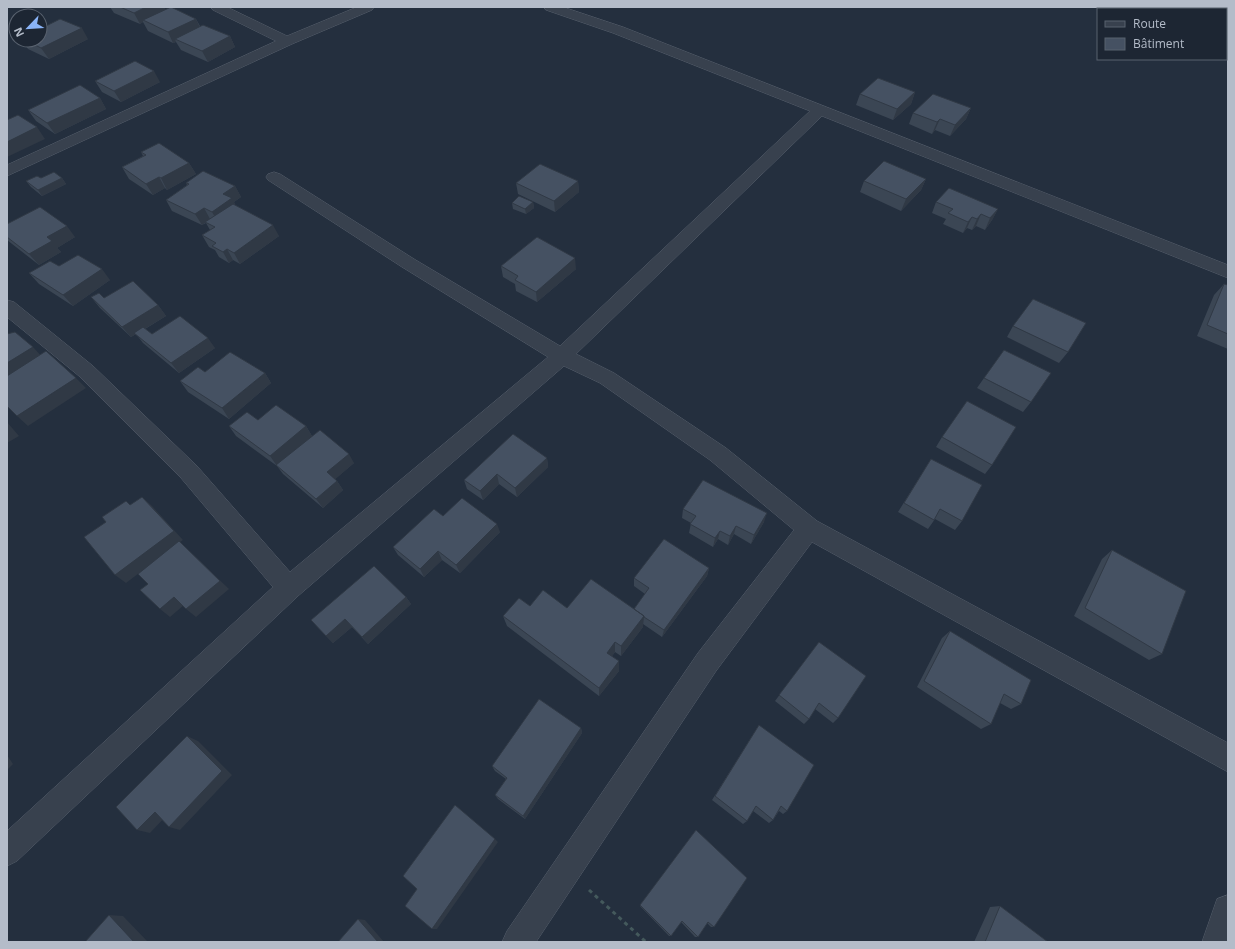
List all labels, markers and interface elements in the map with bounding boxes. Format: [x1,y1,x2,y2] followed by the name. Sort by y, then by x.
[8,8,48,48] north arrow
[1097,8,1227,60] legend
[1133,15,1166,32] text: Route
[10,25,27,40] text: N
[1133,35,1184,52] text: Bâtiment

